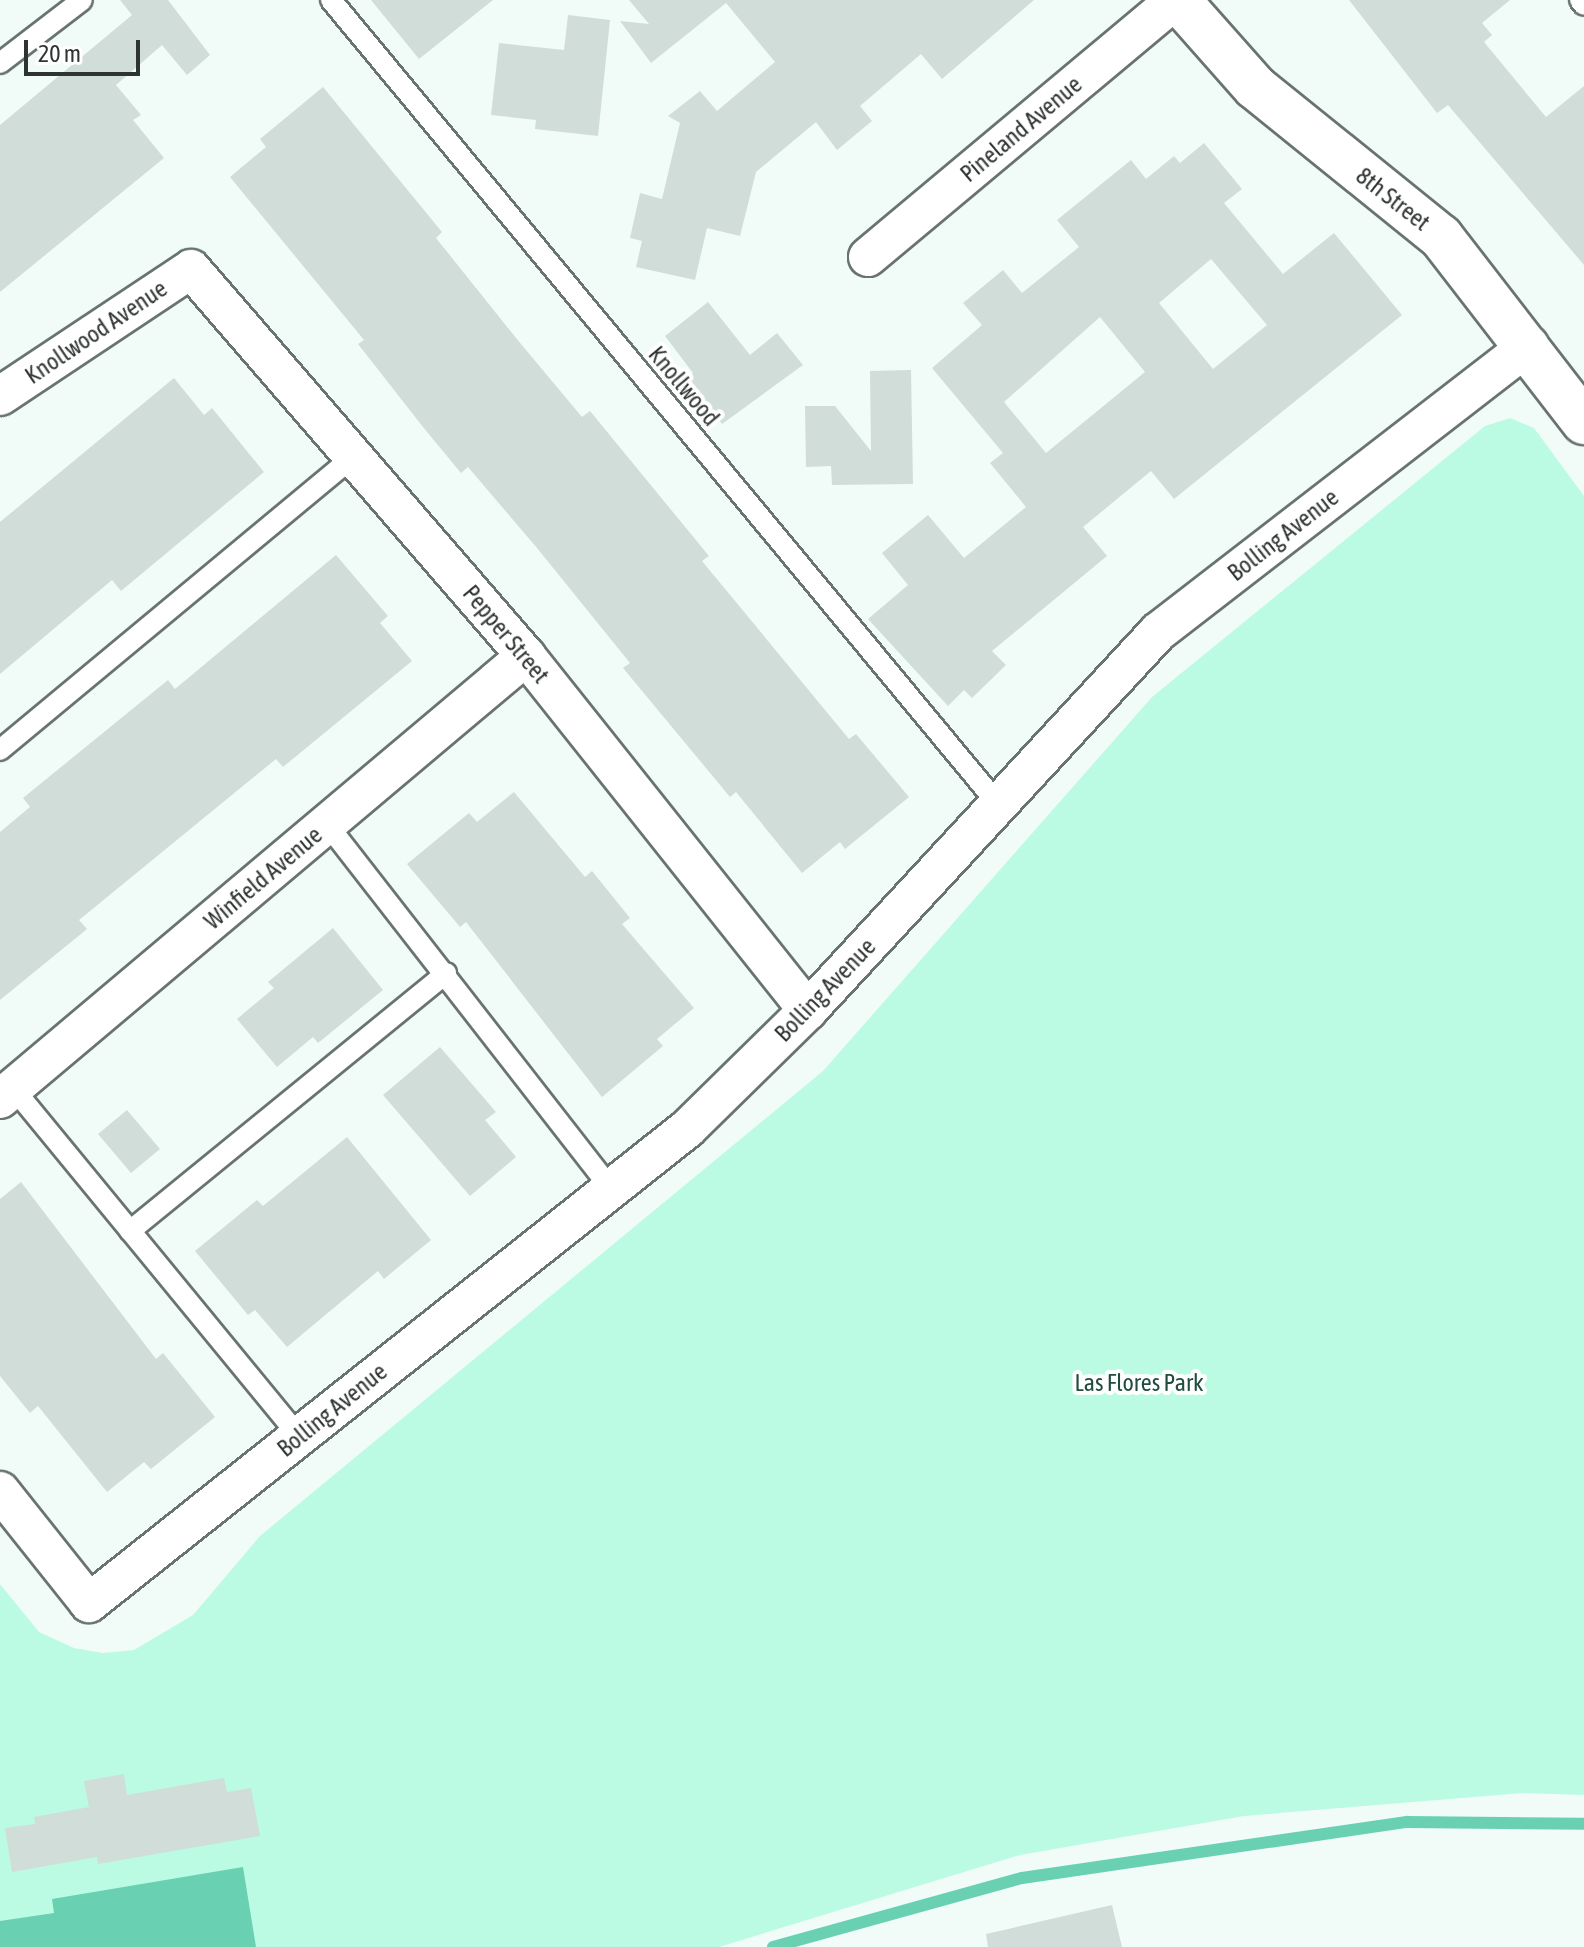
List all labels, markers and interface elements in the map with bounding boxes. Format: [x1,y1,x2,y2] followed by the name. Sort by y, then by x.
[28,24,144,74] scale bar
[38,40,81,67] text: 20 m
[954,70,1088,188] street label: Pineland Avenue
[1350,161,1436,237] street label: 8th Street
[20,274,172,390] street label: Knollwood Avenue
[642,340,726,432] street label: Knollwood
[1222,483,1344,587] street label: Bolling Avenue
[457,579,555,689] street label: Pepper Street
[198,820,328,936] street label: Winfield Avenue
[769,932,881,1048] street label: Bolling Avenue
[271,1357,393,1463] street label: Bolling Avenue
[1074,1369,1204,1397] park label: Las Flores Park

